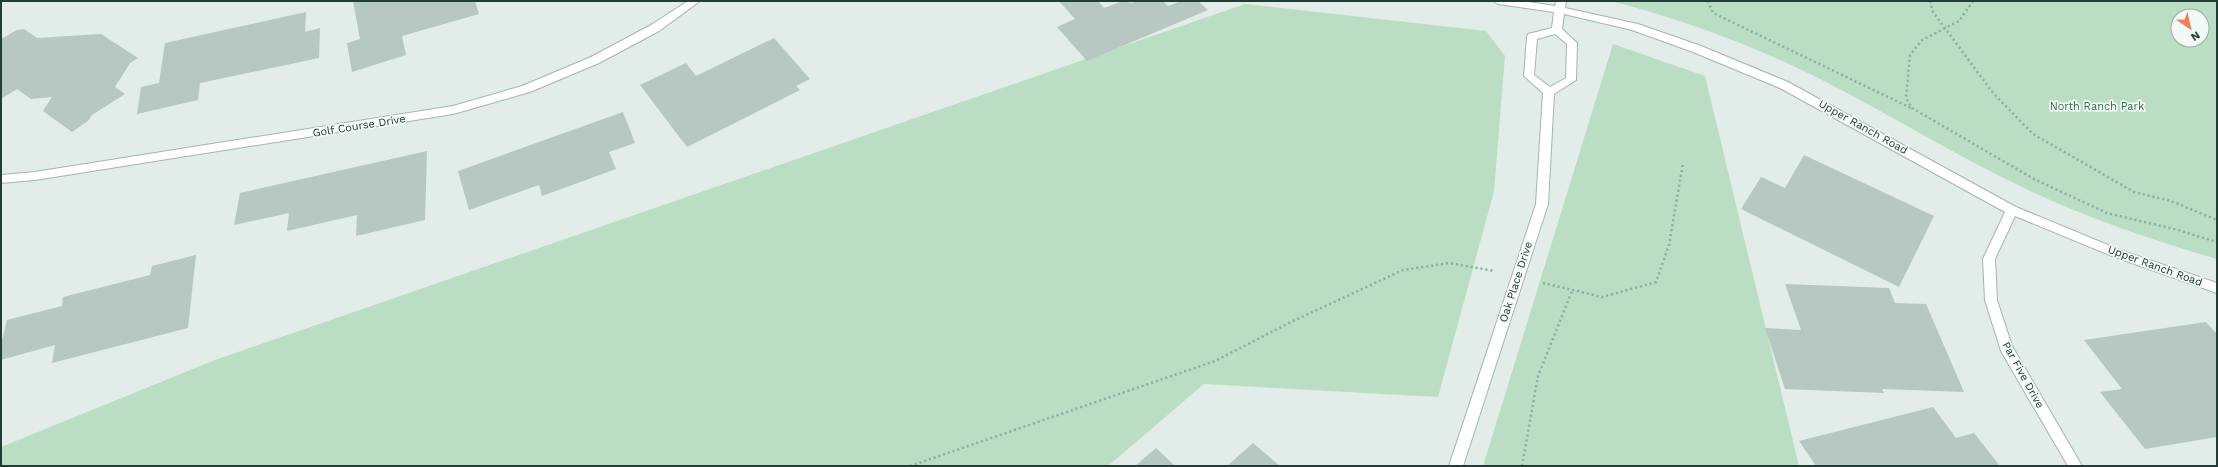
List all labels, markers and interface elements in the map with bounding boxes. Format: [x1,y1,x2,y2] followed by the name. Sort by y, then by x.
[2170,8,2210,48] north arrow
[2188,28,2202,44] text: N
[1816,97,1910,157] street label: Upper Ranch Road
[2050,100,2144,113] park label: North Ranch Park
[312,112,406,140] street label: Golf Course Drive
[1497,240,1535,324] street label: Oak Place Drive
[2106,243,2204,289] street label: Upper Ranch Road
[1999,340,2047,410] street label: Par Five Drive

